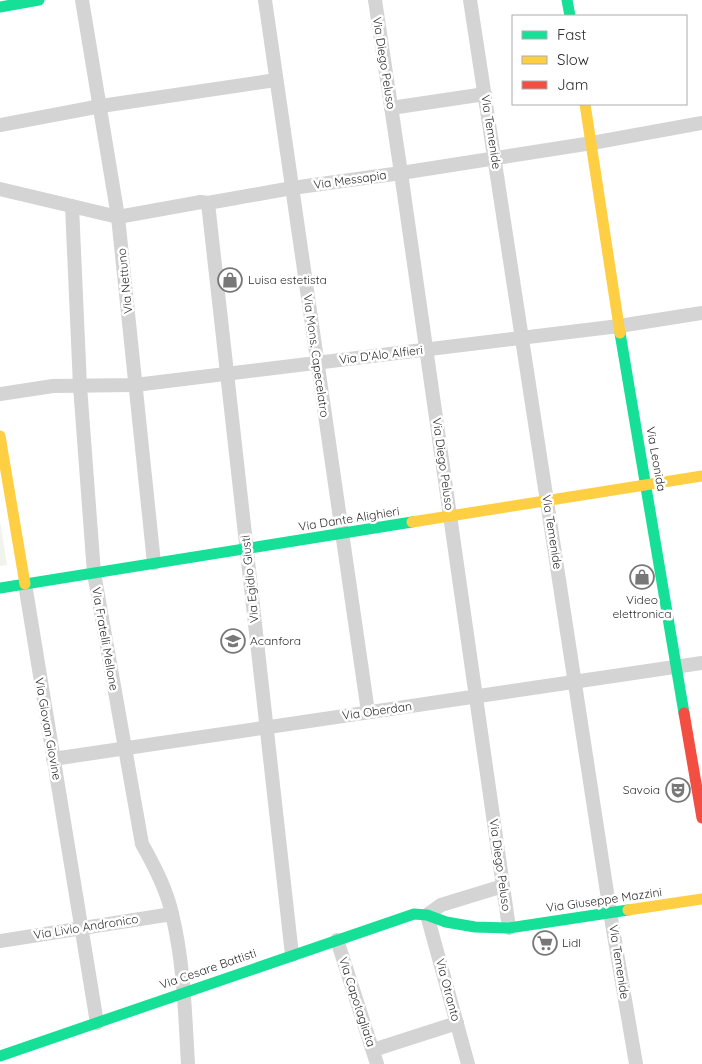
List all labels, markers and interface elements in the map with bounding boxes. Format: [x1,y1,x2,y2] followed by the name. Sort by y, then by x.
[512,15,687,105] legend
[370,16,399,110] street label: Via Diego Peluso
[557,25,586,44] text: Fast
[557,50,589,69] text: Slow
[557,75,588,94] text: Jam
[478,94,505,170] street label: Via Temenide
[312,167,387,192] street label: Via Messapia
[114,248,135,315] street label: Via Nettuno
[217,267,243,293] shop icon: Luisa estetista
[248,272,327,287] place label: Luisa estetista
[300,293,333,418] street label: Via Mons. Capecelatro
[338,342,424,367] street label: Via D'Alo Alfieri
[430,417,457,511] street label: Via Diego Peluso
[643,425,670,492] street label: Via Leonida
[539,494,566,570] street label: Via Temenide
[297,503,400,534] street label: Via Dante Alighieri
[237,534,262,624] street label: Via Egidio Giusti
[629,564,655,590] shop icon: Video elettronica
[89,586,122,692] street label: Via Fratelli Mellone
[613,592,671,621] place label: Video elettronica
[220,628,246,654] school or university icon: Acanfora
[250,633,301,648] place label: Acanfora
[32,677,65,782] street label: Via Giovan Giovine
[341,698,413,723] street label: Via Oberdan
[665,777,691,803] theatre icon: Savoia
[623,782,660,797] place label: Savoia
[487,818,514,912] street label: Via Diego Peluso
[545,884,663,915] street label: Via Giuseppe Mazzini
[32,911,139,942] street label: Via Livio Andronico
[606,924,633,1000] street label: Via Temenide
[532,930,558,956] supermarket icon: Lidl
[562,935,581,950] place label: Lidl
[158,945,258,992] street label: Via Cesare Battisti
[336,955,379,1049] street label: Via Capotagliata
[433,957,464,1023] street label: Via Otranto

